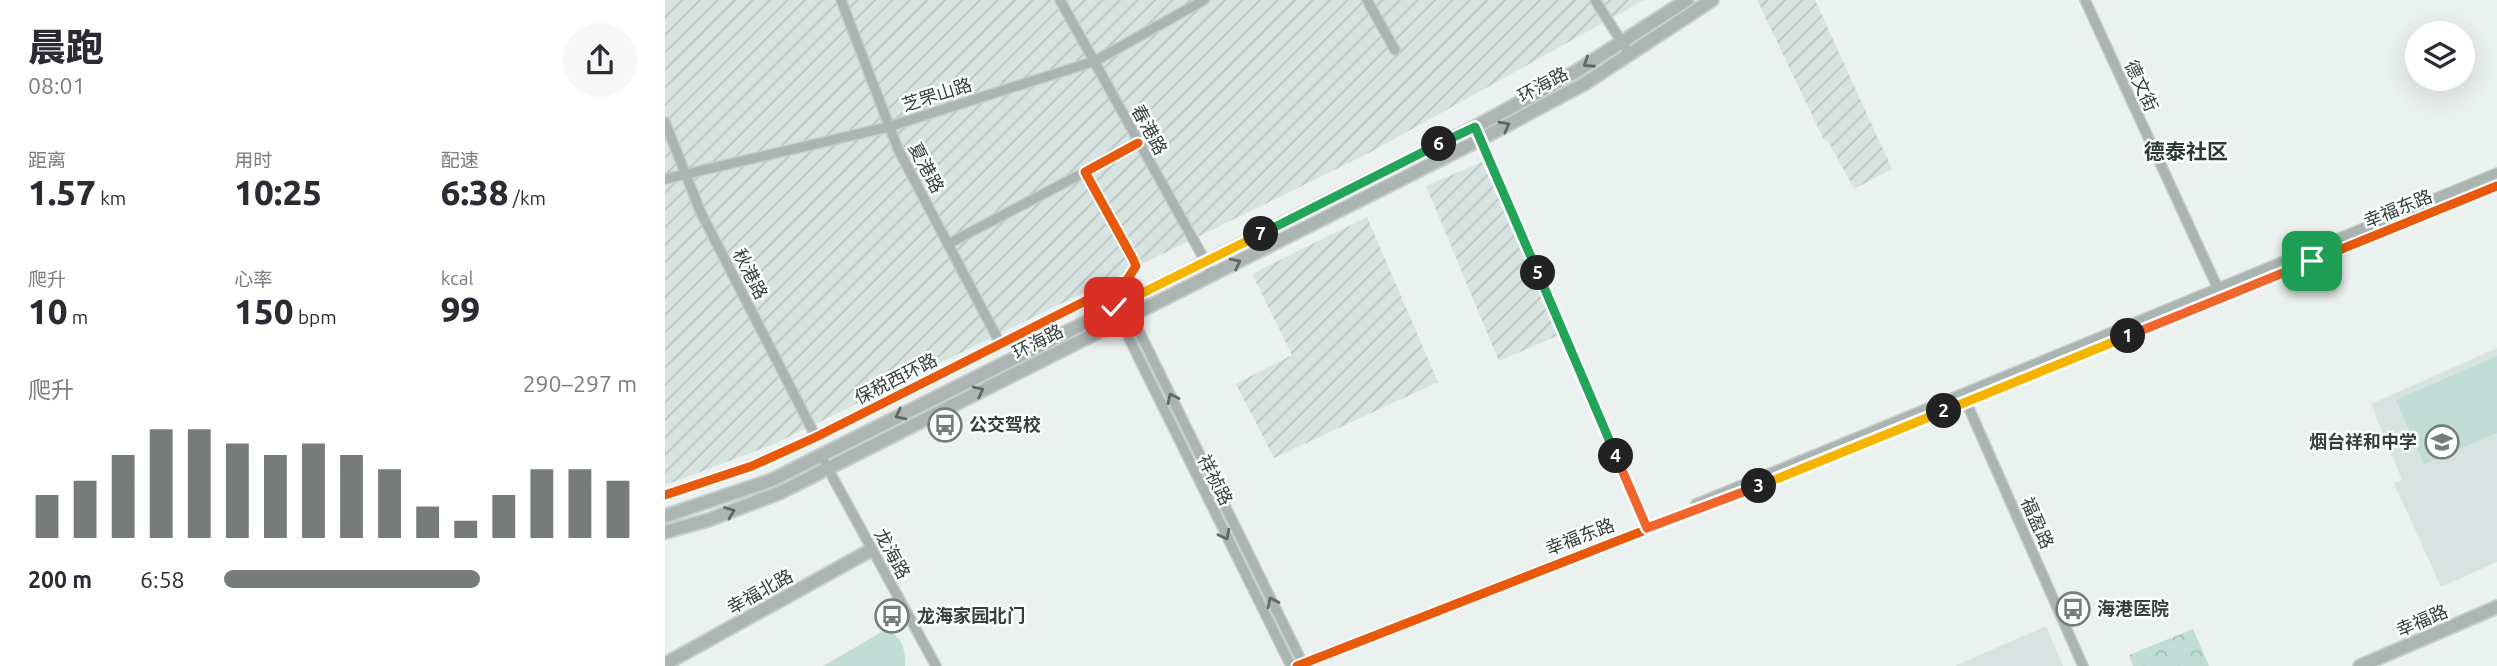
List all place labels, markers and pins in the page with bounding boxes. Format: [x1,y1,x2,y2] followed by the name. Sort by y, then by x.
[1421,127,1457,162] pin: 6
[1243,216,1279,252] pin: 7
[2282,231,2342,291] pin
[1521,256,1555,290] pin: 5
[1084,277,1144,337] pin
[2111,318,2145,354] pin: 1
[1927,394,1961,428] pin: 2
[926,406,964,444] bus stop icon: 公交驾校
[969,414,1041,434] place label: 公交驾校
[2423,423,2461,461] school or university icon: 烟台祥和中学
[2309,431,2417,451] place label: 烟台祥和中学
[1599,438,1633,474] pin: 4
[1741,468,1777,504] pin: 3
[2054,590,2092,628] bus stop icon: 海港医院
[873,597,911,635] bus stop icon: 龙海家园北门
[2097,598,2169,618] place label: 海港医院
[917,605,1025,625] place label: 龙海家园北门

